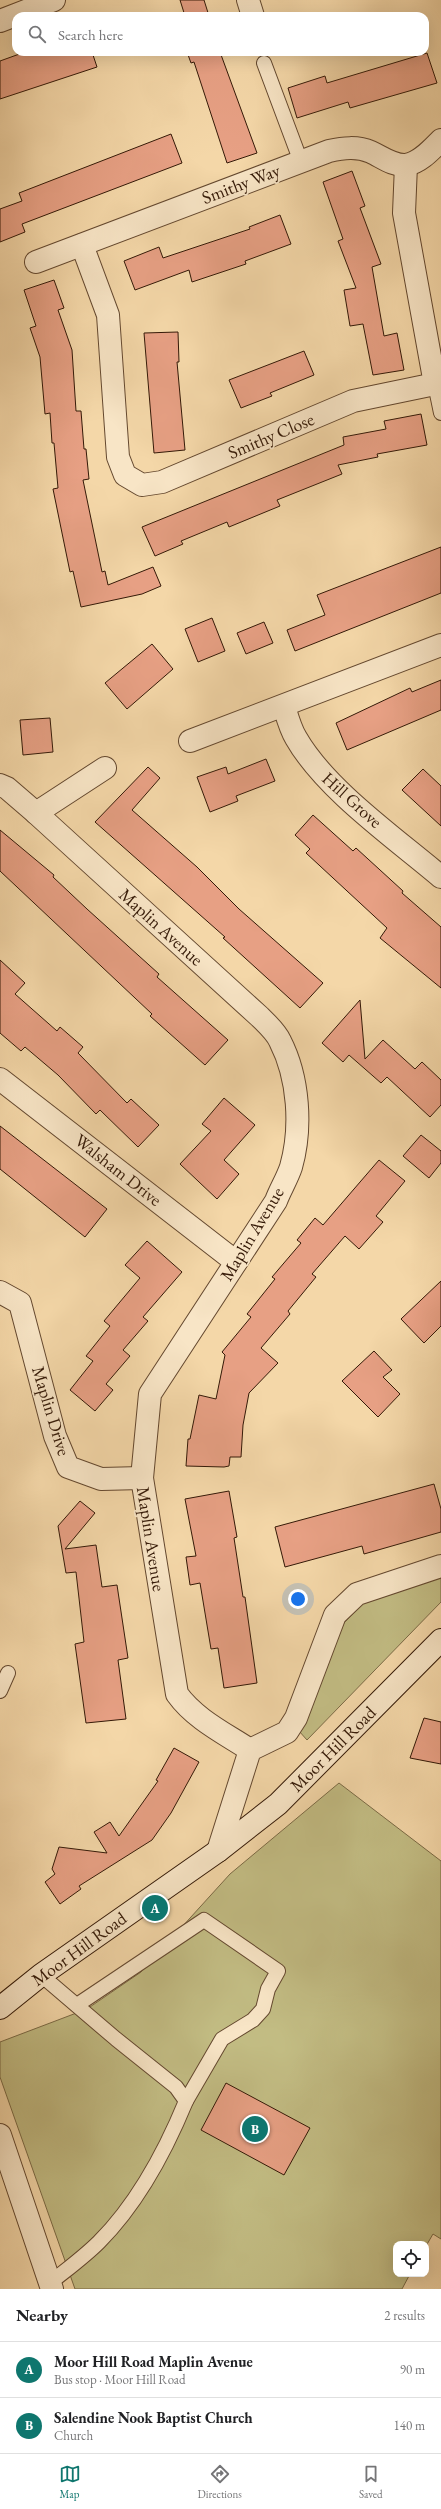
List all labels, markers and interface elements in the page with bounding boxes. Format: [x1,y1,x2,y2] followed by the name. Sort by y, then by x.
[12,12,429,56] search box
[26,23,48,45] icon: search
[58,25,123,44] text: Search here
[198,158,283,209] street label: Smithy Way
[224,407,317,464] street label: Smithy Close
[317,767,387,833] street label: Hill Grove
[114,883,208,971] street label: Maplin Avenue
[70,1128,167,1211] street label: Walsham Drive
[215,1183,289,1285] street label: Maplin Avenue
[27,1363,76,1458] street label: Maplin Drive
[132,1485,171,1593] street label: Maplin Avenue
[288,1589,308,1609] your location
[285,1700,381,1796] street label: Moor Hill Road
[142,1893,168,1923] pin: A
[27,1906,132,1991] street label: Moor Hill Road
[242,2114,268,2144] pin: B
[393,2241,429,2277] map controls
[393,2241,429,2277] button: locate
[16,2304,68,2326] text: Nearby
[384,2307,425,2324] text: 2 results
[54,2352,253,2371] text: Moor Hill Road Maplin Avenue
[24,2361,34,2378] text: A
[400,2361,425,2378] text: 90 m
[54,2371,186,2388] text: Bus stop · Moor Hill Road
[54,2408,253,2427] text: Salendine Nook Baptist Church
[25,2417,33,2434] text: B
[394,2417,425,2434] text: 140 m
[54,2427,93,2444] text: Church
[59,2463,81,2501] tab: Map
[198,2463,242,2501] tab: Directions
[359,2463,382,2501] tab: Saved

